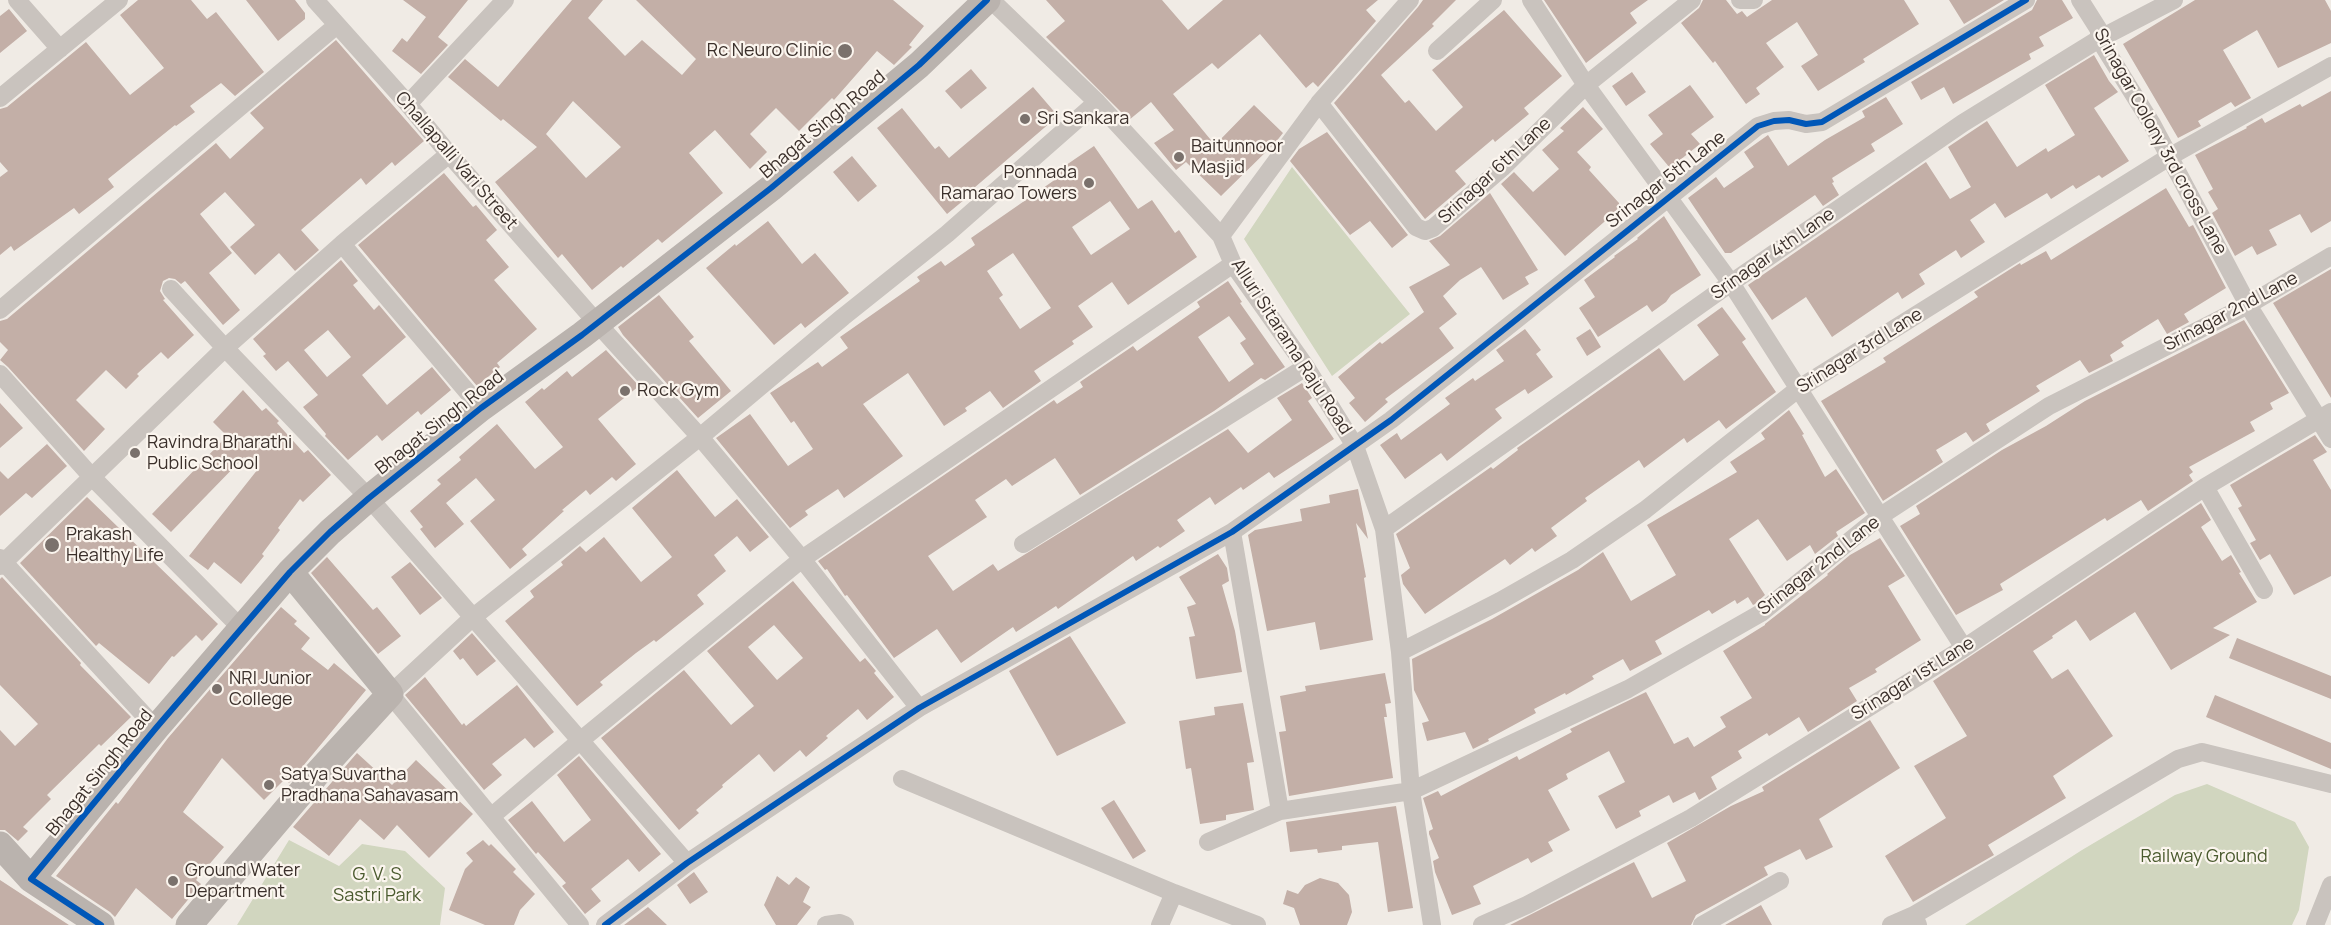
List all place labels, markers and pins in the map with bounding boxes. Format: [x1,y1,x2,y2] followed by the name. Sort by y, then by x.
[707,40,832,62] place label: Rc Neuro Clinic
[836,42,854,60] marker: Rc Neuro Clinic
[1037,108,1129,130] place label: Sri Sankara
[1018,112,1032,126] marker: Sri Sankara
[1191,136,1283,178] place label: Baitunnoor Masjid
[1172,150,1186,164] marker: Baitunnoor Masjid
[941,162,1077,204] place label: Ponnada Ramarao Towers
[1082,176,1096,190] marker: Ponnada Ramarao Towers
[637,380,719,402] place label: Rock Gym
[618,384,632,398] marker: Rock Gym
[147,432,292,474] place label: Ravindra Bharathi Public School
[128,446,142,460] marker: Ravindra Bharathi Public School
[66,524,164,566] place label: Prakash Healthy Life
[43,536,61,554] marker: Prakash Healthy Life
[229,668,312,710] place label: NRI Junior College
[210,682,224,696] marker: NRI Junior College
[281,764,458,806] place label: Satya Suvartha Pradhana Sahavasam
[262,778,276,792] marker: Satya Suvartha Pradhana Sahavasam
[185,860,300,902] place label: Ground Water Department
[166,874,180,888] marker: Ground Water Department

